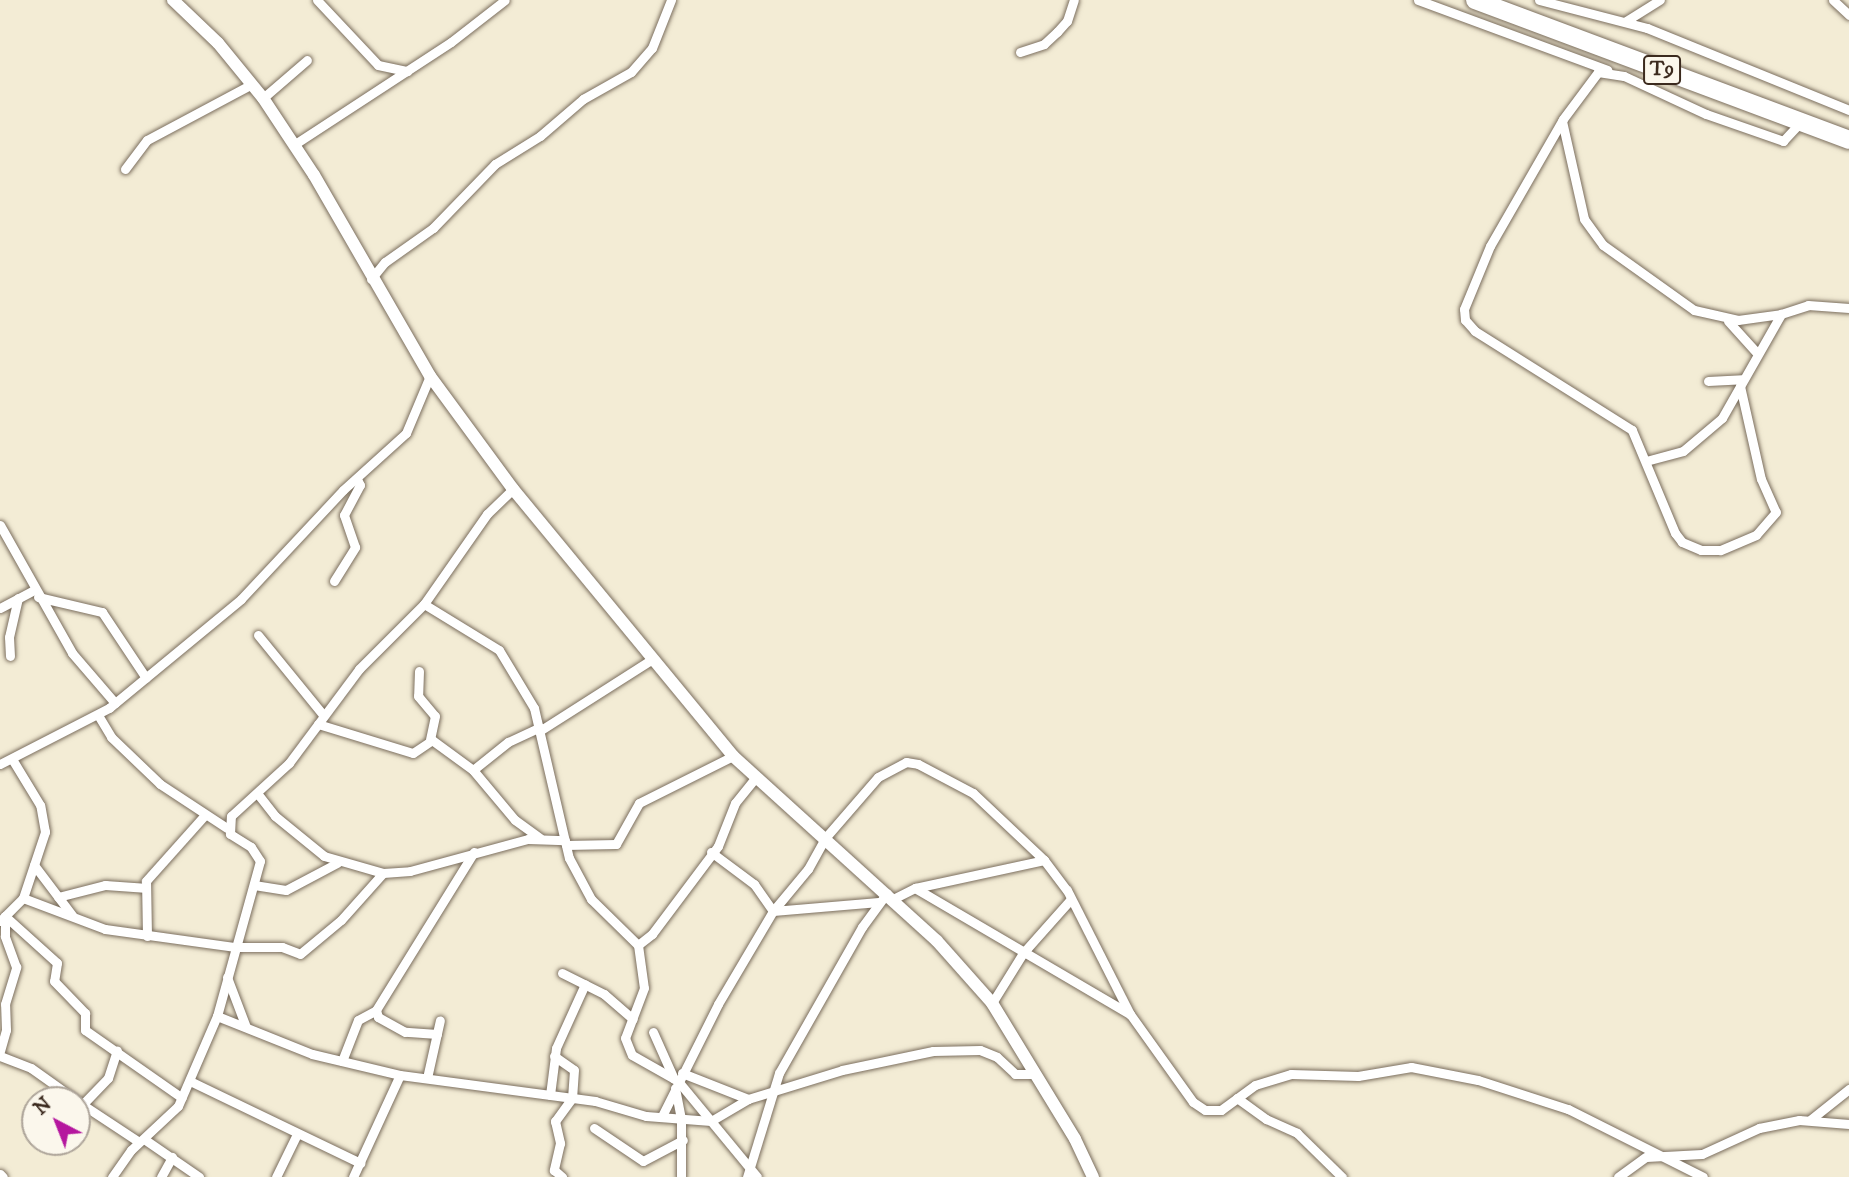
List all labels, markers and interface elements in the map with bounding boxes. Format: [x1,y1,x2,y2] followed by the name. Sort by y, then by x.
[1643,54,1681,86] road number: T9
[21,1086,91,1156] north arrow
[29,1093,56,1120] text: N

